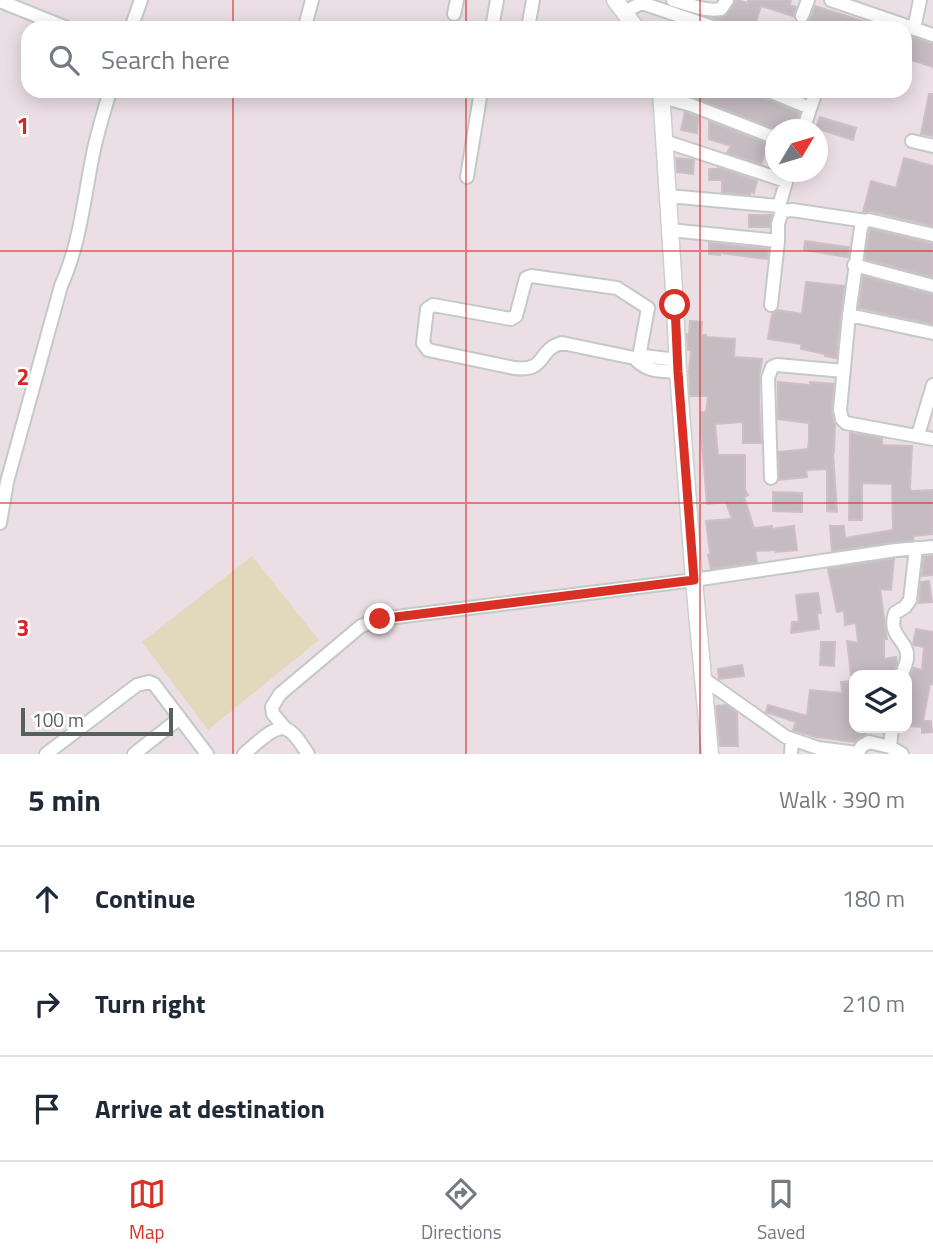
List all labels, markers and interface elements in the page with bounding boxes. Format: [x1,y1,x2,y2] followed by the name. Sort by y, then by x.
[21,21,912,98] search box
[101,40,230,79] text: Search here
[45,41,83,79] icon: search
[17,108,29,143] text: 1
[765,119,828,182] north arrow
[659,289,690,320] route start
[17,359,29,394] text: 2
[364,603,395,634] route end
[17,610,29,645] text: 3
[849,670,912,733] map controls
[849,670,912,733] button: layers
[21,705,173,737] scale bar
[32,705,84,734] text: 100 m
[28,777,101,823] text: 5 min
[779,782,905,817] text: Walk · 390 m
[95,879,195,918] text: Continue
[28,880,66,918] icon: ahead
[842,881,905,916] text: 180 m
[95,984,206,1023] text: Turn right
[28,985,66,1023] icon: right
[842,986,905,1021] text: 210 m
[95,1089,325,1128] text: Arrive at destination
[28,1090,66,1128] icon: arrive
[128,1175,166,1246] tab: Map
[421,1175,502,1246] tab: Directions
[757,1175,805,1246] tab: Saved

